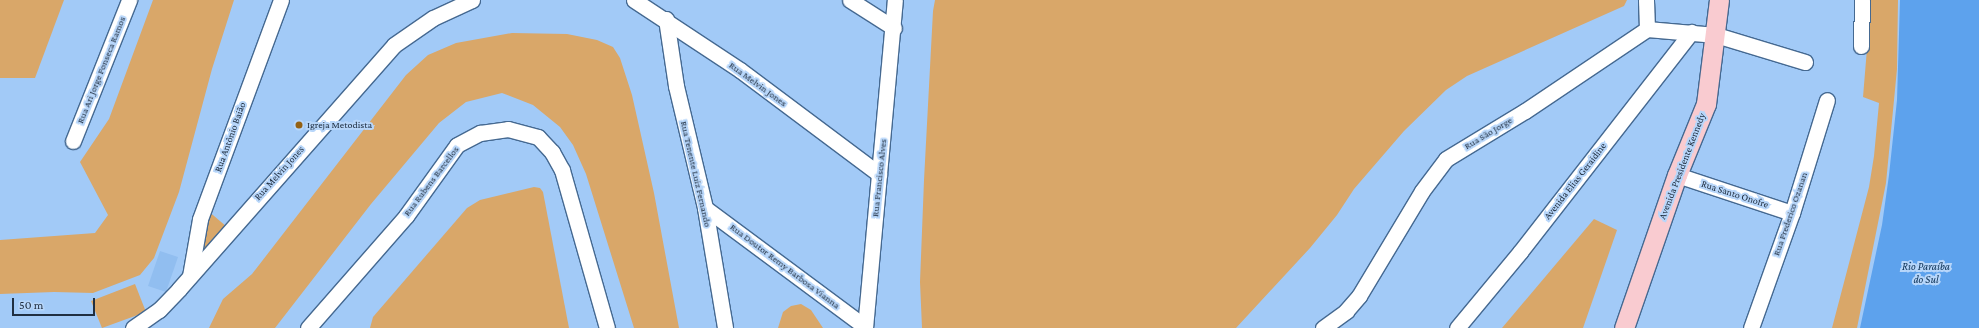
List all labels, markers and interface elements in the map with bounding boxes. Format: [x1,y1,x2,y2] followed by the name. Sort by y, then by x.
[74,15,128,125] street label: Rua Ari Jorge Fonseca Ramos
[727,59,789,109] street label: Rua Melvin Jones
[212,100,248,174] street label: Rua Antônio Baião
[1656,111,1708,221] street label: Avenida Presidente Kennedy
[1462,114,1514,152] street label: Rua São Jorge
[307,119,372,131] place label: Igreja Metodista
[294,120,304,130] marker: Igreja Metodista
[678,120,714,228] street label: Rua Tenente Luiz Fernando
[869,138,889,218] street label: Rua Francisco Alves
[1541,140,1609,222] street label: Avenida Elias Geraidine
[252,143,306,203] street label: Rua Melvin Jones
[401,144,461,218] street label: Rua Rubens Barcellos
[1770,171,1810,257] street label: Rua Frederico Ozanan
[1700,178,1770,210] street label: Rua Santo Onofre
[728,221,842,311] street label: Rua Doutor Remy Barbosa Vianna
[1902,260,1950,286] water label: Rio Paraíba do Sul
[14,290,97,316] scale bar
[19,298,43,312] text: 50 m

